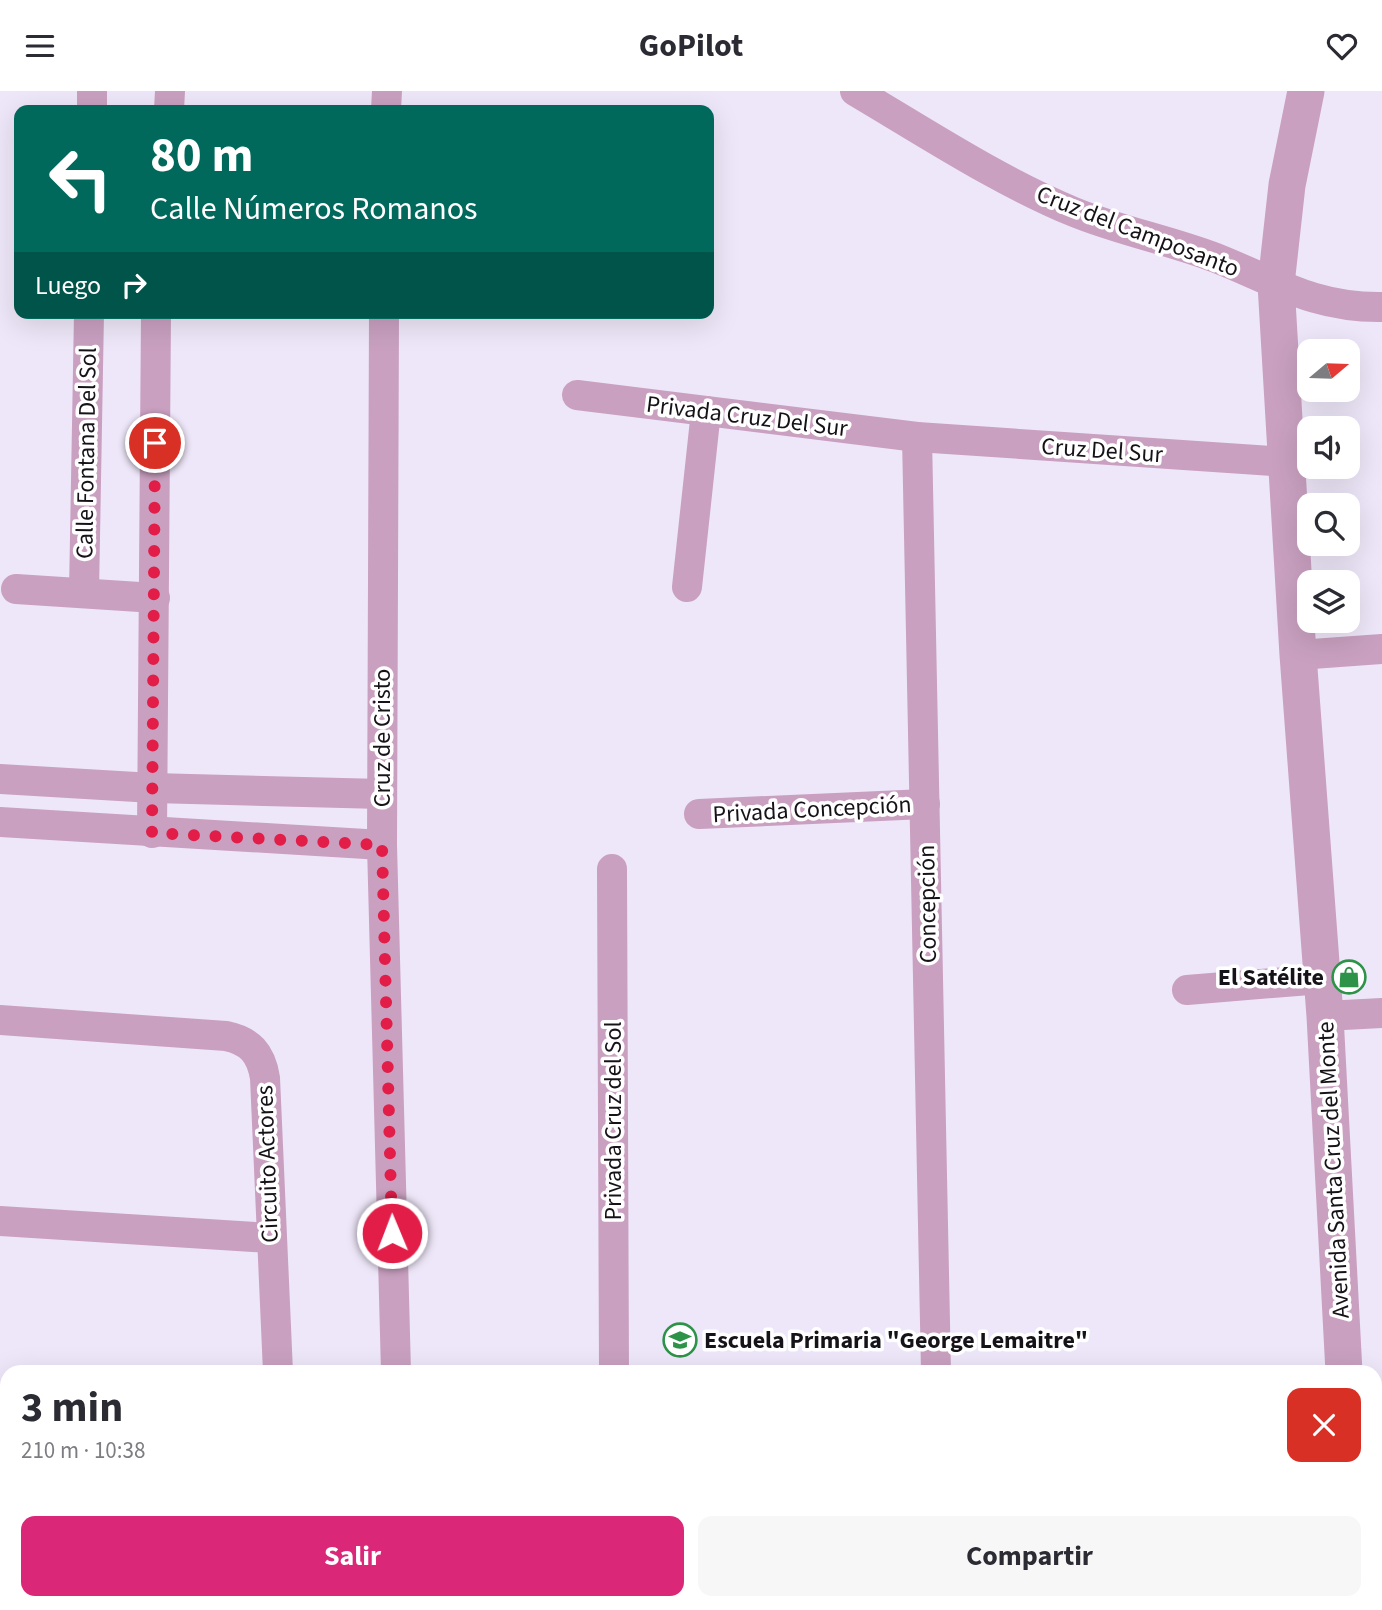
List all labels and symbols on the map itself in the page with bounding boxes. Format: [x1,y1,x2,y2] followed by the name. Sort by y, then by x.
[1032,177,1244,286] street label: Cruz del Camposanto
[1297,339,1360,403] north arrow
[67,347,106,559] street label: Calle Fontana Del Sol
[644,387,850,446] street label: Privada Cruz Del Sur
[125,413,185,473] pin
[1040,429,1165,472] street label: Cruz Del Sur
[365,669,400,807] street label: Cruz de Cristo
[712,787,912,832] street label: Privada Concepción
[909,844,946,964] street label: Concepción
[1330,958,1368,996] shop icon: El Satélite
[1218,960,1324,995] place label: El Satélite
[596,1021,631,1221] street label: Privada Cruz del Sol
[1308,1021,1359,1319] street label: Avenida Santa Cruz del Monte
[247,1085,288,1243] street label: Circuito Actores
[355,1196,429,1270] position arrow
[661,1321,699,1359] school or university icon: Escuela Primaria "George Lemaitre"
[704,1323,1088,1358] place label: Escuela Primaria "George Lemaitre"

